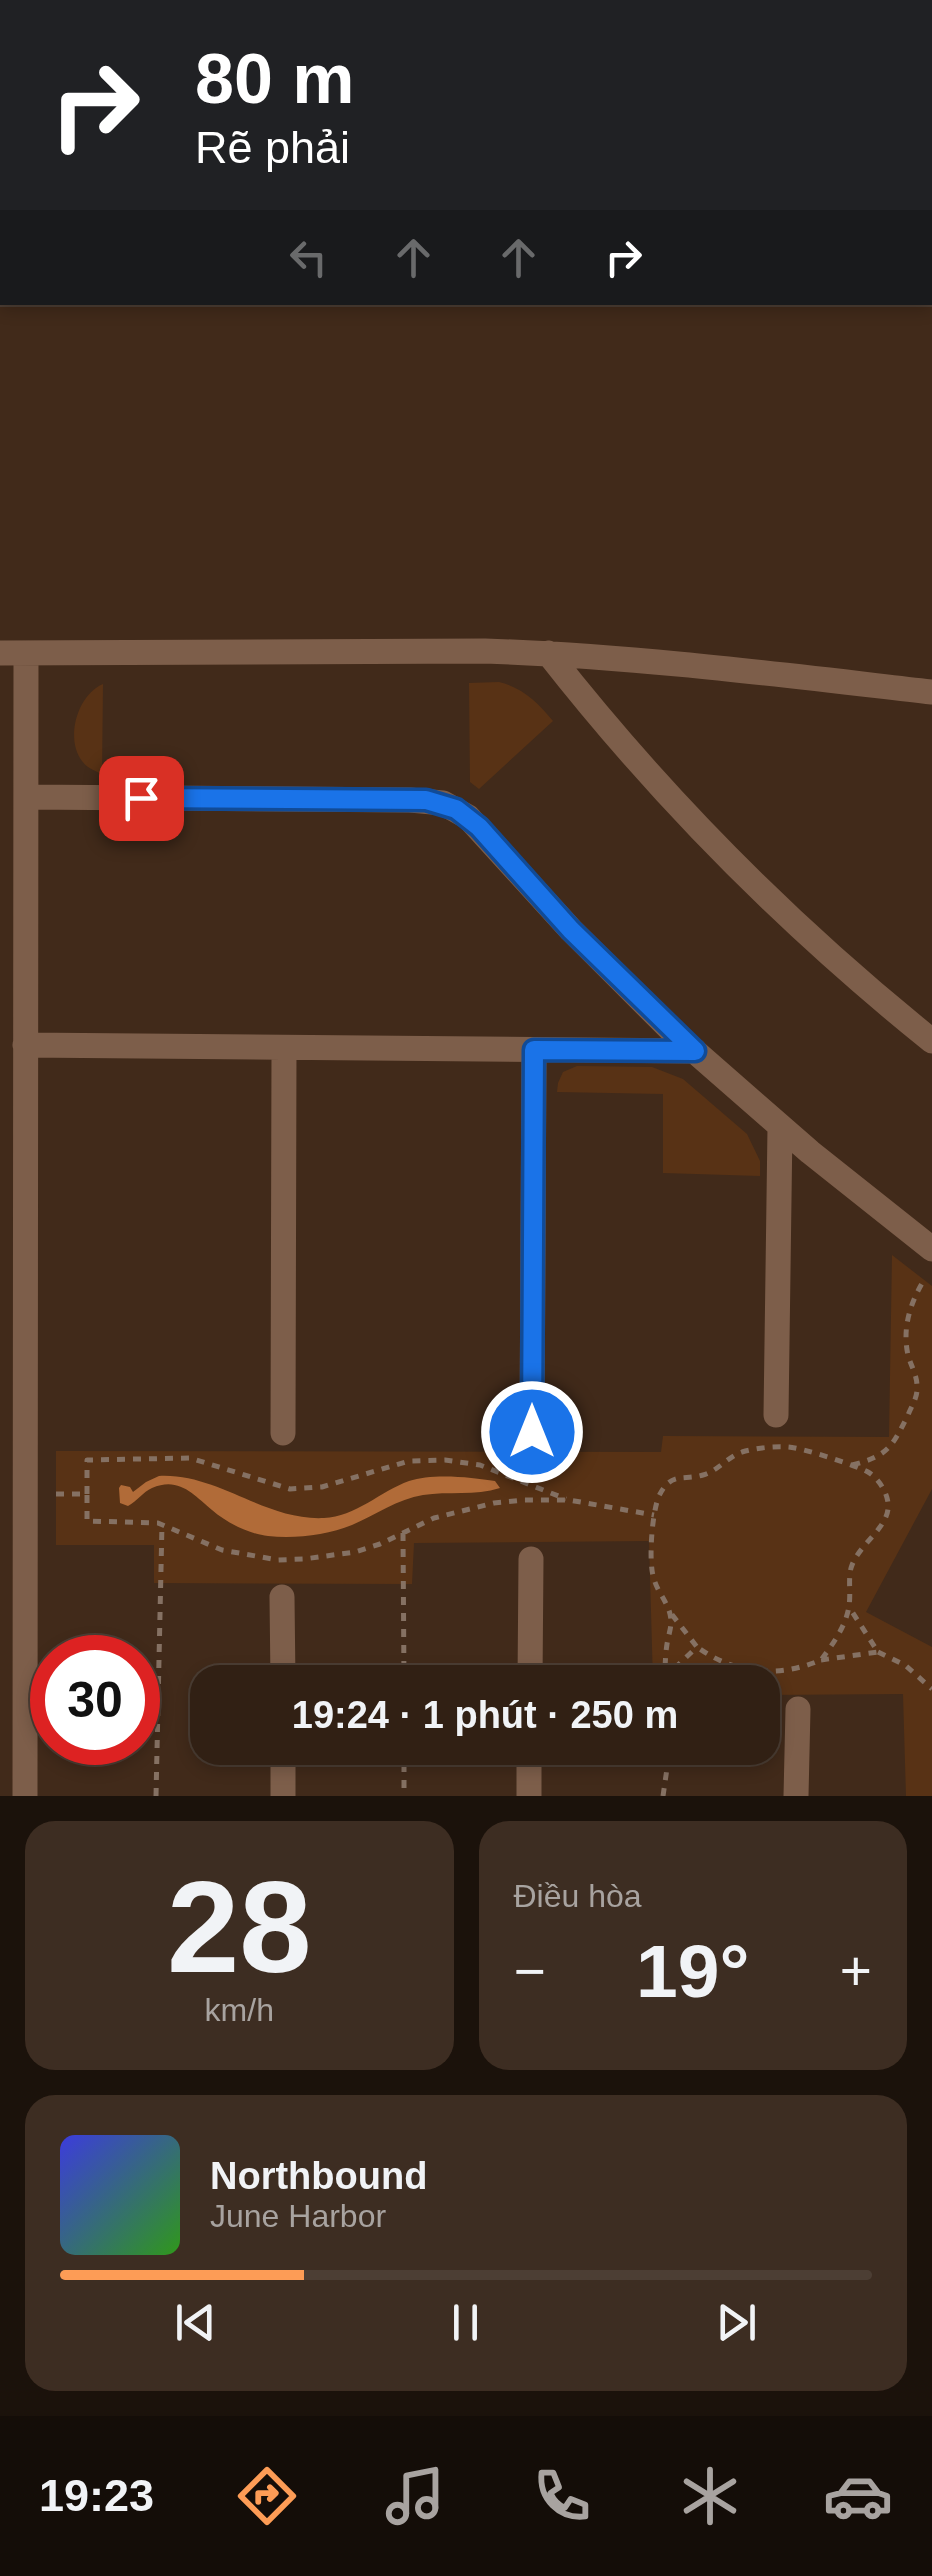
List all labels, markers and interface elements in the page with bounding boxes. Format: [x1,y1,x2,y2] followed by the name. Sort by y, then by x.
[30,40,160,170] icon: right
[195,40,355,118] text: 80 m
[195,122,350,173] text: Rẽ phải
[281,230,336,285] icon: left
[386,230,441,285] icon: ahead
[491,230,546,285] icon: ahead
[596,230,651,285] icon: right
[99,756,184,841] pin
[114,771,169,826] icon: arrive
[480,1380,584,1484] position arrow
[30,1635,160,1765] speed limit sign: 30
[292,1694,678,1736] text: 19:24 · 1 phút · 250 m
[167,1854,312,2000] text: 28
[514,1878,642,1914] text: Điều hòa
[636,1929,749,2013] text: 19°
[514,1940,546,2002] text: −
[840,1940,872,2002] text: +
[205,1992,274,2028] text: km/h
[210,2155,427,2197] text: Northbound
[210,2198,386,2234] text: June Harbor
[168,2295,223,2350] icon: previous
[438,2295,493,2350] icon: pause
[709,2295,764,2350] icon: next
[232,2461,302,2531] icon: directions
[380,2461,450,2531] icon: music
[527,2461,597,2531] icon: phone
[675,2461,745,2531] icon: climate
[823,2461,893,2531] icon: car
[39,2470,154,2521] text: 19:23

